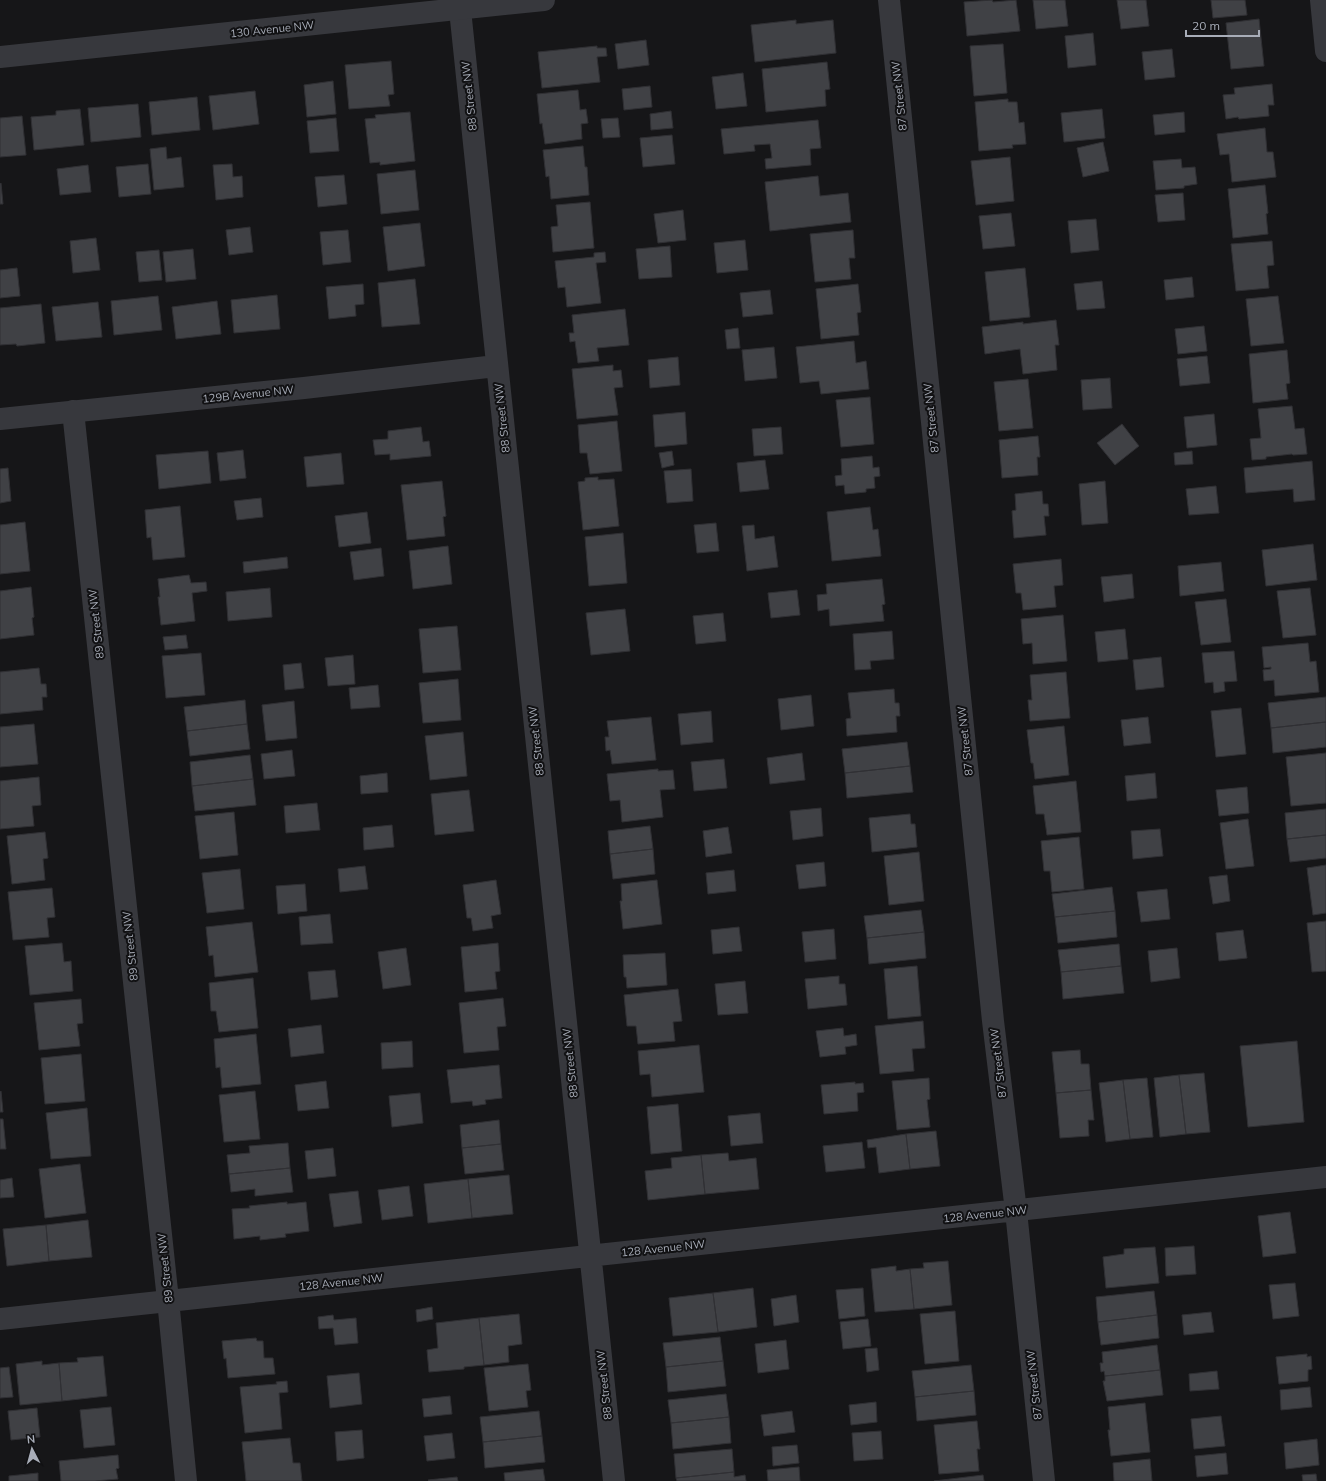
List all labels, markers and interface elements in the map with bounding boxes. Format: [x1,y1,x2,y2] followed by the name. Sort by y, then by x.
[1186,12,1259,38] scale bar
[229,18,315,40] street label: 130 Avenue NW
[1192,18,1220,33] text: 20 m
[458,61,480,131] street label: 88 Street NW
[888,61,910,131] street label: 87 Street NW
[202,382,294,406] street label: 129B Avenue NW
[491,383,513,453] street label: 88 Street NW
[920,383,942,453] street label: 87 Street NW
[85,589,107,659] street label: 89 Street NW
[525,706,547,776] street label: 88 Street NW
[954,706,976,776] street label: 87 Street NW
[119,911,141,981] street label: 89 Street NW
[559,1028,581,1098] street label: 88 Street NW
[987,1028,1009,1098] street label: 87 Street NW
[942,1203,1028,1225] street label: 128 Avenue NW
[154,1233,176,1303] street label: 89 Street NW
[620,1237,706,1259] street label: 128 Avenue NW
[298,1271,384,1293] street label: 128 Avenue NW
[593,1350,615,1420] street label: 88 Street NW
[1023,1350,1045,1420] street label: 87 Street NW
[12,1429,52,1469] north arrow
[26,1432,36,1446] text: N

